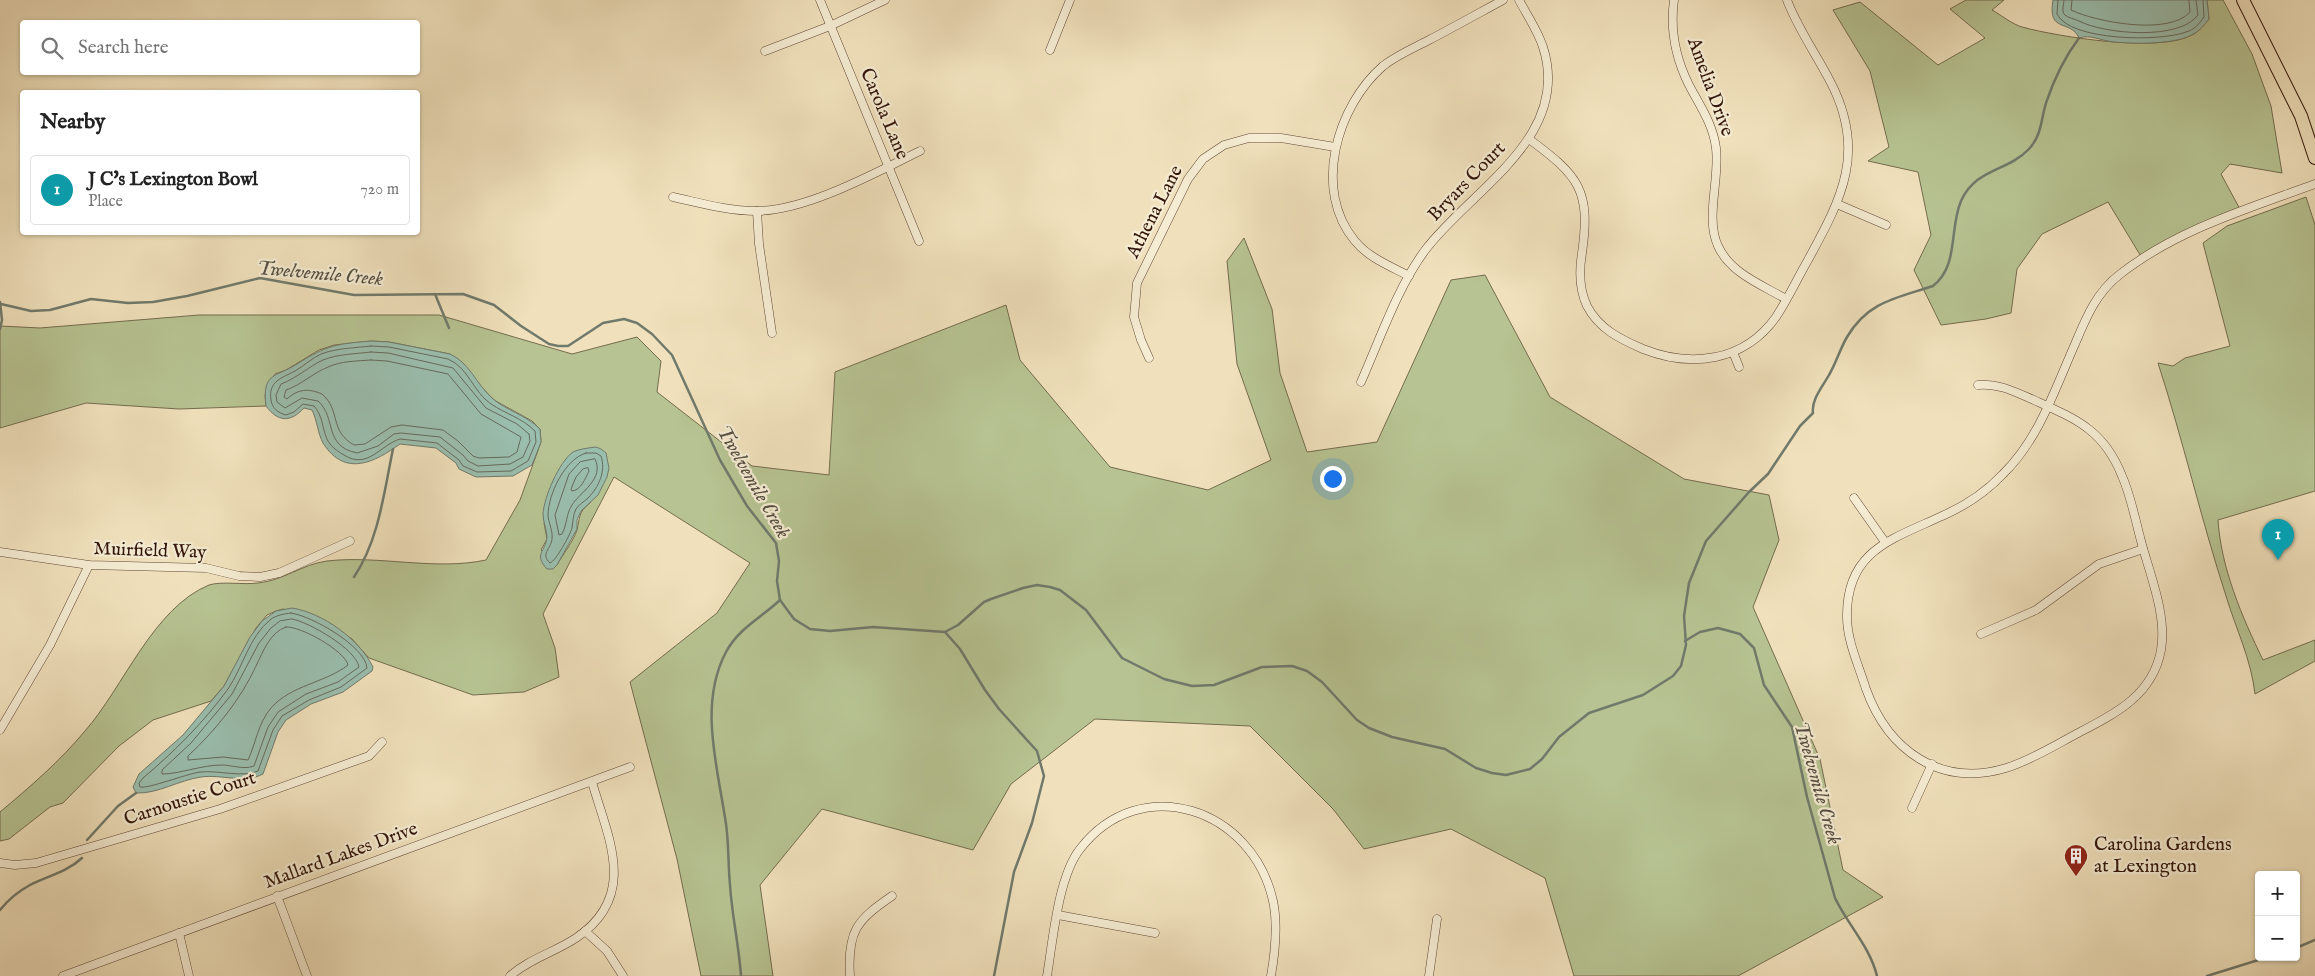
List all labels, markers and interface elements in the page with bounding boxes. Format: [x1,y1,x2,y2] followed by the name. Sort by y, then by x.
[20,20,420,75] search box
[38,34,66,62] icon: search
[1681,34,1739,140] street label: Amelia Drive
[78,36,169,60] text: Search here
[854,65,914,164] street label: Carola Lane
[40,109,105,136] text: Nearby
[1423,137,1511,227] street label: Bryars Court
[1121,161,1189,263] street label: Athena Lane
[88,168,258,192] text: J C's Lexington Bowl
[54,180,60,200] text: 1
[360,180,399,200] text: 720 m
[88,192,123,212] text: Place
[256,256,384,292] water label: Twelvemile Creek
[711,421,795,543] water label: Twelvemile Creek
[1320,466,1346,492] your location
[2262,519,2294,560] pin: 1
[93,537,208,565] street label: Muirfield Way
[1788,719,1846,847] water label: Twelvemile Creek
[121,766,259,832] street label: Carnoustie Court
[261,817,421,895] street label: Mallard Lakes Drive
[2094,833,2232,879] place label: Carolina Gardens at Lexington
[2063,843,2089,877] building icon: Carolina Gardens at Lexington
[2255,871,2300,961] map controls
[2255,871,2300,916] button: +
[2255,916,2300,961] button: −

